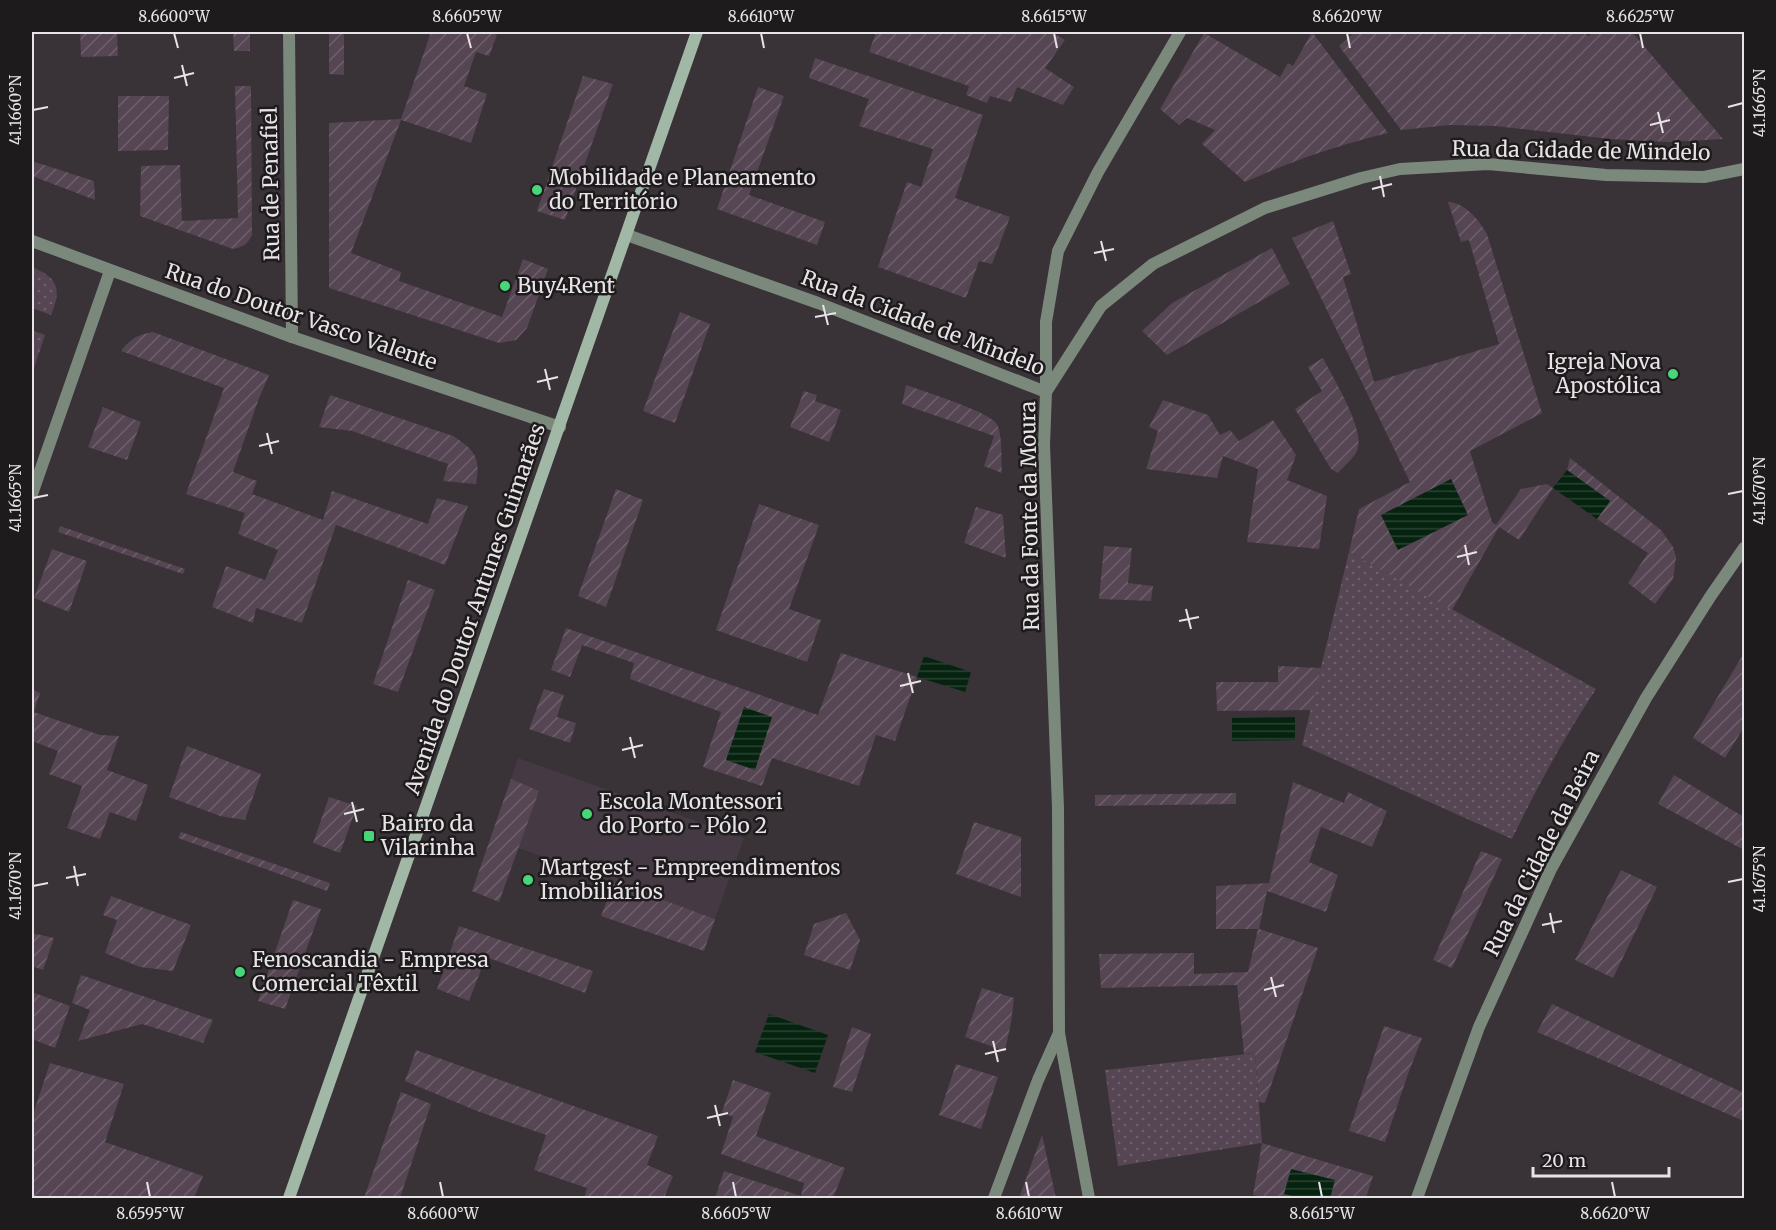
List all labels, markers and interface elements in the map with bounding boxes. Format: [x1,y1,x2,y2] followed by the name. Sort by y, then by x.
[138,7,211,26] text: 8.6600°W
[432,7,503,26] text: 8.6605°W
[728,7,795,26] text: 8.6610°W
[1021,7,1088,26] text: 8.6615°W
[1312,7,1383,26] text: 8.6620°W
[1606,7,1675,26] text: 8.6625°W
[1750,68,1769,137] text: 41.1665°N
[6,75,25,145] text: 41.1660°N
[256,106,285,261] street label: Rua de Penafiel
[1451,135,1711,166] street label: Rua da Cidade de Mindelo
[549,164,816,215] place label: Mobilidade e Planeamento do Território
[530,183,544,197] marker: Mobilidade e Planeamento do Território
[162,257,441,376] street label: Rua do Doutor Vasco Valente
[798,264,1049,381] street label: Rua da Cidade de Mindelo
[517,272,615,299] place label: Buy4Rent
[498,279,512,293] marker: Buy4Rent
[1547,348,1661,399] place label: Igreja Nova Apostólica
[1666,367,1680,381] marker: Igreja Nova Apostólica
[1014,401,1045,631] street label: Rua da Fonte da Moura
[398,420,551,799] street label: Avenida do Doutor Antunes Guimarães
[1750,457,1769,525] text: 41.1670°N
[6,463,25,532] text: 41.1665°N
[1478,745,1605,960] street label: Rua da Cidade da Beira
[599,788,783,839] place label: Escola Montessori do Porto - Pólo 2
[580,807,594,821] marker: Escola Montessori do Porto - Pólo 2
[380,810,475,861] place label: Bairro da Vilarinha
[362,829,376,843] marker: Bairro da Vilarinha
[1750,845,1769,912] text: 41.1675°N
[6,852,25,920] text: 41.1670°N
[540,854,841,905] place label: Martgest - Empreendimentos Imobiliários
[521,873,535,887] marker: Martgest - Empreendimentos Imobiliários
[252,946,489,997] place label: Fenoscandia - Empresa Comercial Têxtil
[233,965,247,979] marker: Fenoscandia - Empresa Comercial Têxtil
[1533,1140,1670,1178] scale bar
[1542,1149,1586,1172] text: 20 m
[116,1204,185,1223] text: 8.6595°W
[407,1204,480,1223] text: 8.6600°W
[701,1204,772,1223] text: 8.6605°W
[996,1204,1063,1223] text: 8.6610°W
[1289,1204,1356,1223] text: 8.6615°W
[1580,1204,1651,1223] text: 8.6620°W

